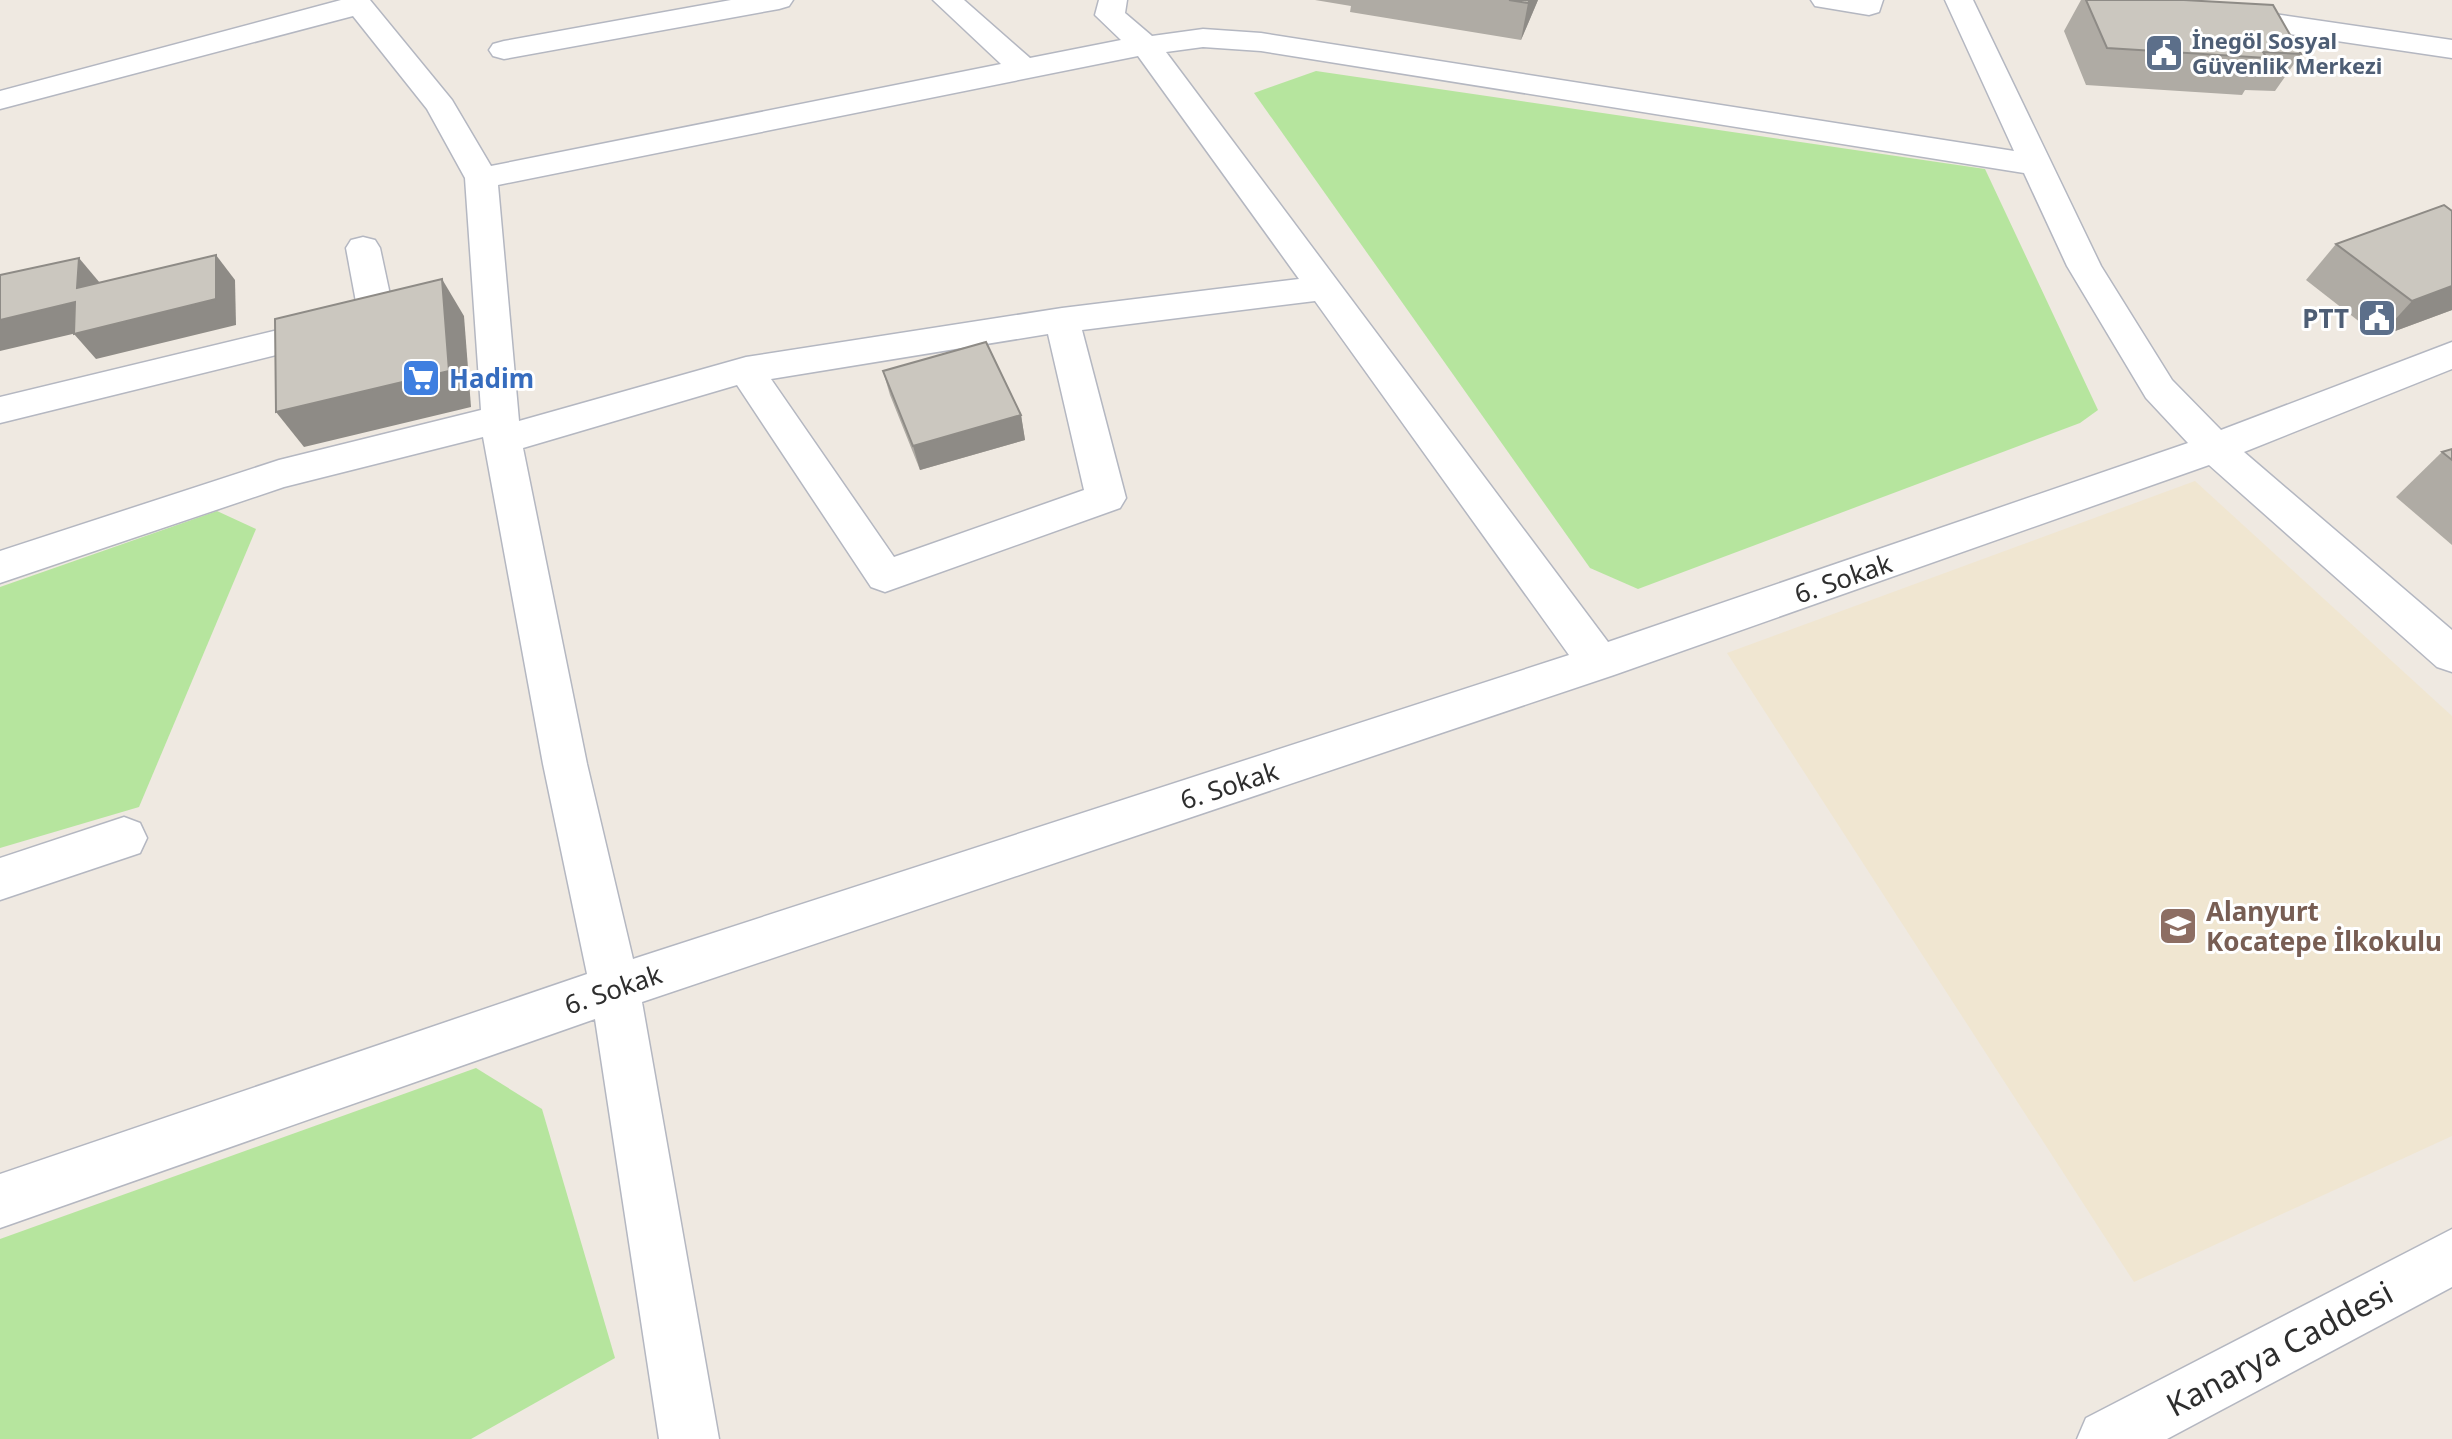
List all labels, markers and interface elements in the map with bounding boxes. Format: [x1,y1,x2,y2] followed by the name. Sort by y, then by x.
[2192,25,2382,80] place label: İnegöl Sosyal Güvenlik Merkezi
[2143,32,2185,74] public building icon: İnegöl Sosyal Güvenlik Merkezi
[2356,297,2398,339] public building icon: PTT
[2302,300,2349,336] place label: PTT
[400,357,442,399] supermarket icon: Hadim
[449,360,534,396] place label: Hadim
[1789,545,1897,611] street label: 6. Sokak
[1175,752,1283,818] street label: 6. Sokak
[2206,893,2442,959] place label: Alanyurt Kocatepe İlkokulu
[2157,905,2199,947] school or university icon: Alanyurt Kocatepe İlkokulu
[559,956,667,1022] street label: 6. Sokak
[2158,1270,2400,1426] street label: Kanarya Caddesi

